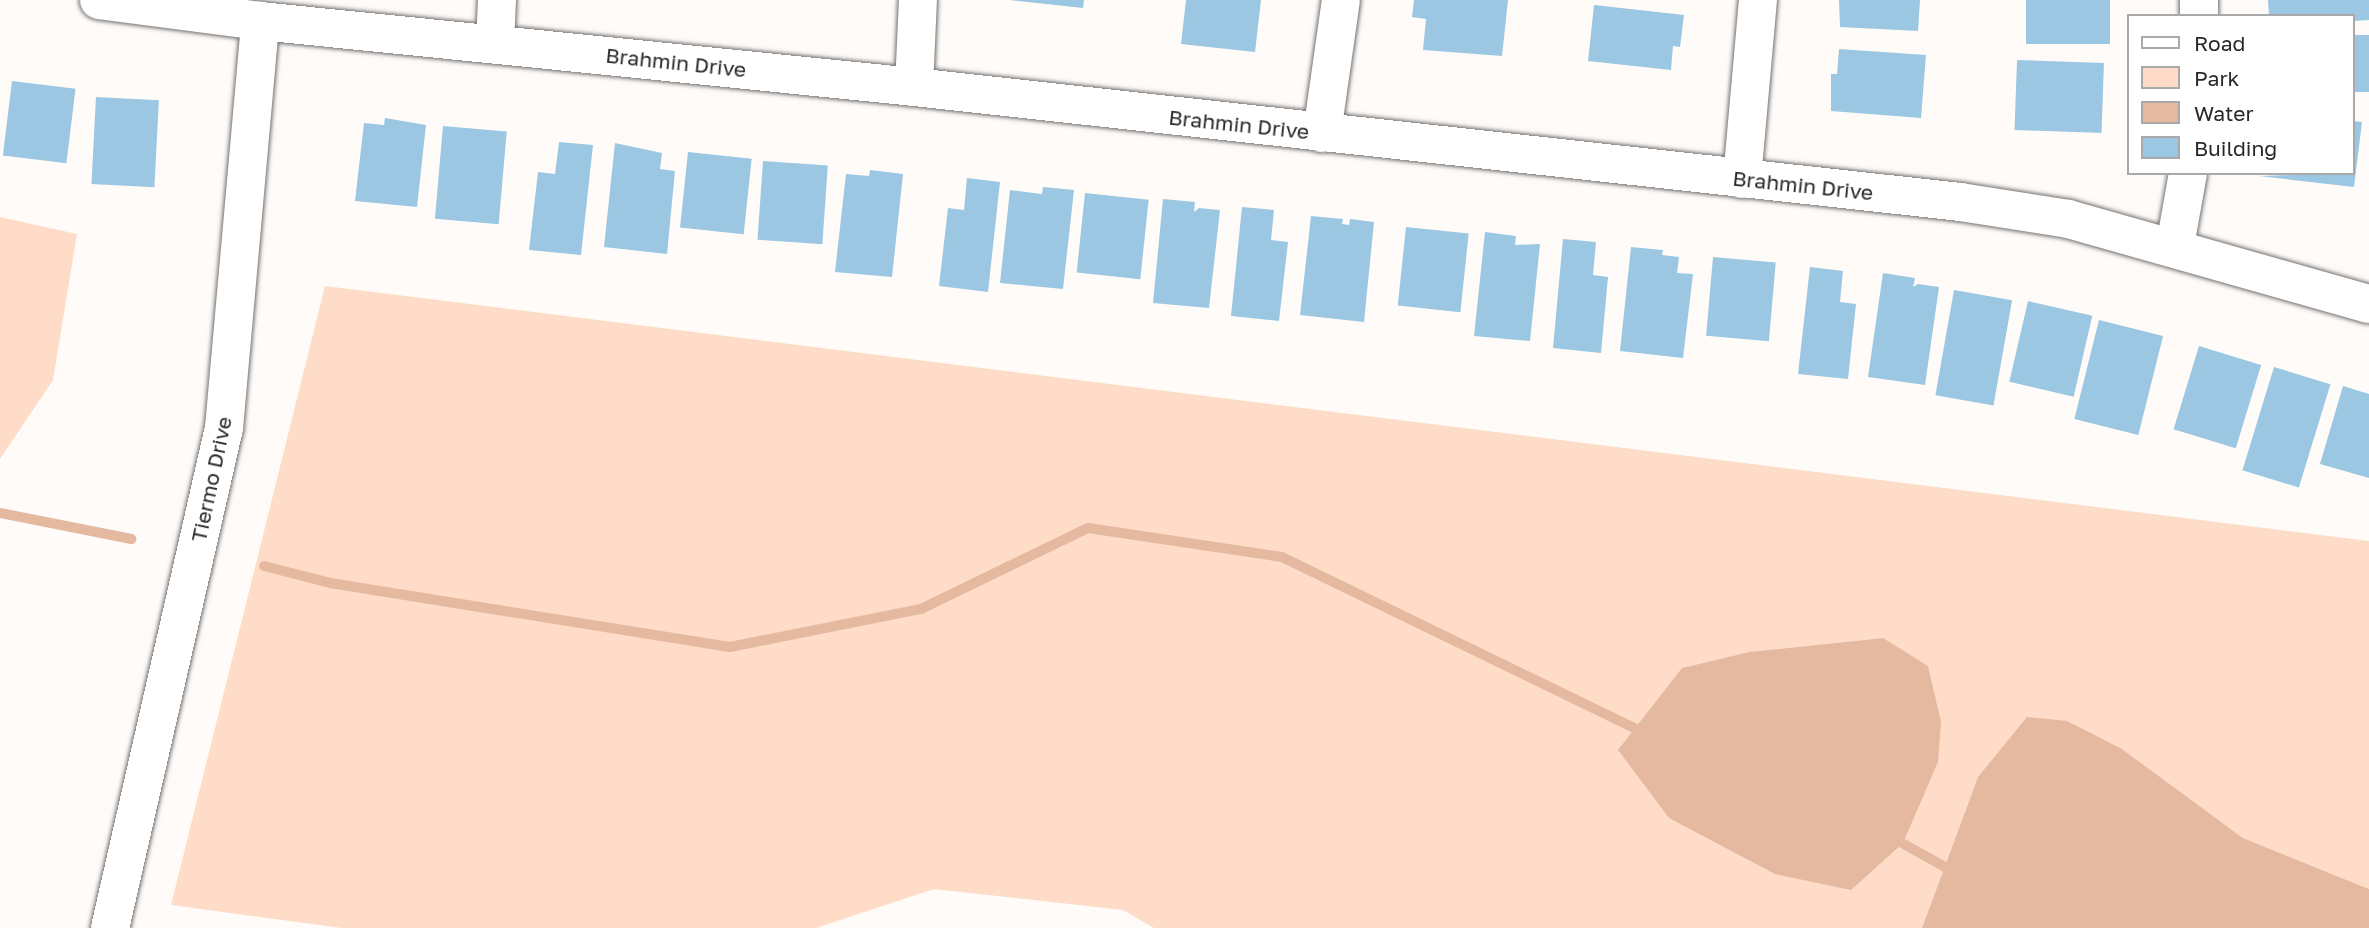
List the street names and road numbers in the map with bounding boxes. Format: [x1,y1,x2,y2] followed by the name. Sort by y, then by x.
[604,42,748,82] street label: Brahmin Drive
[1167,104,1311,144] street label: Brahmin Drive
[1731,165,1875,205] street label: Brahmin Drive
[185,414,237,544] street label: Tiermo Drive

